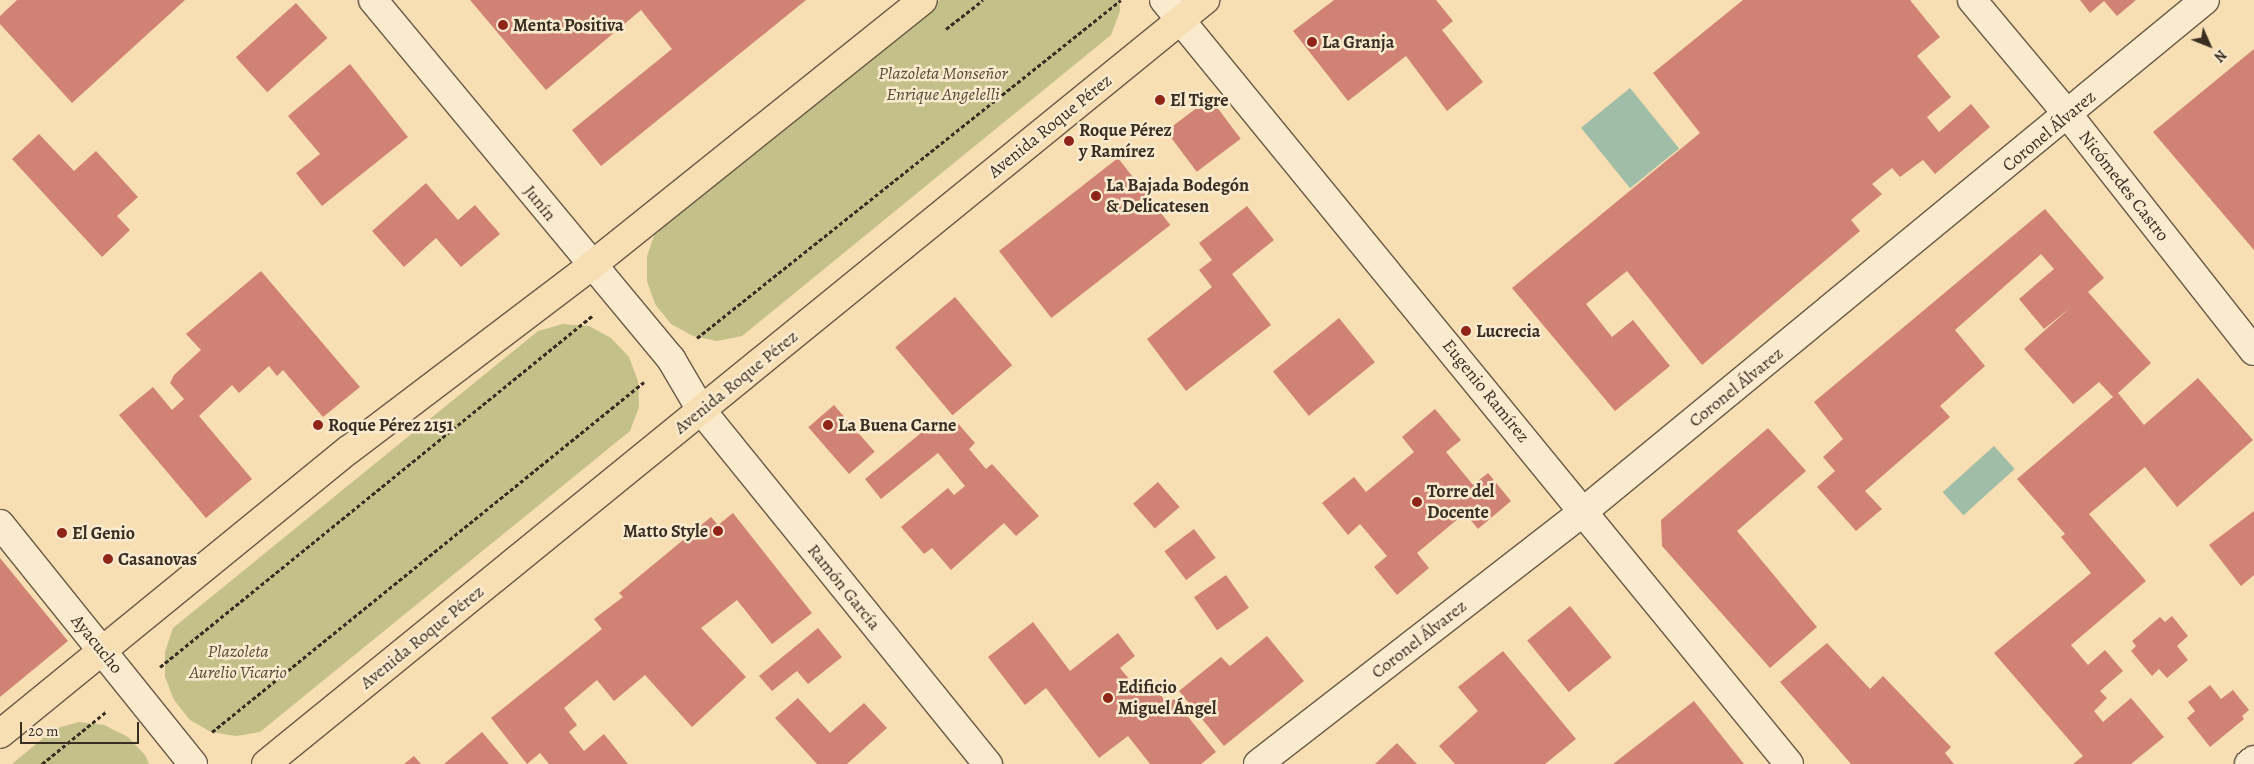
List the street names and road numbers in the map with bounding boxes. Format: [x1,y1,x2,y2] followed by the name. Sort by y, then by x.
[984,70,1116,182] street label: Avenida Roque Pérez
[1998,86,2100,176] street label: Coronel Álvarez
[2074,126,2174,246] street label: Nicómedes Castro
[519,181,561,225] street label: Junín
[670,326,802,438] street label: Avenida Roque Pérez
[1438,335,1534,447] street label: Eugenio Ramírez
[1684,342,1788,432] street label: Coronel Álvarez
[803,540,885,634] street label: Ramón García
[356,581,488,693] street label: Avenida Roque Pérez
[1367,595,1471,683] street label: Coronel Álvarez
[67,610,127,678] street label: Ayacucho

